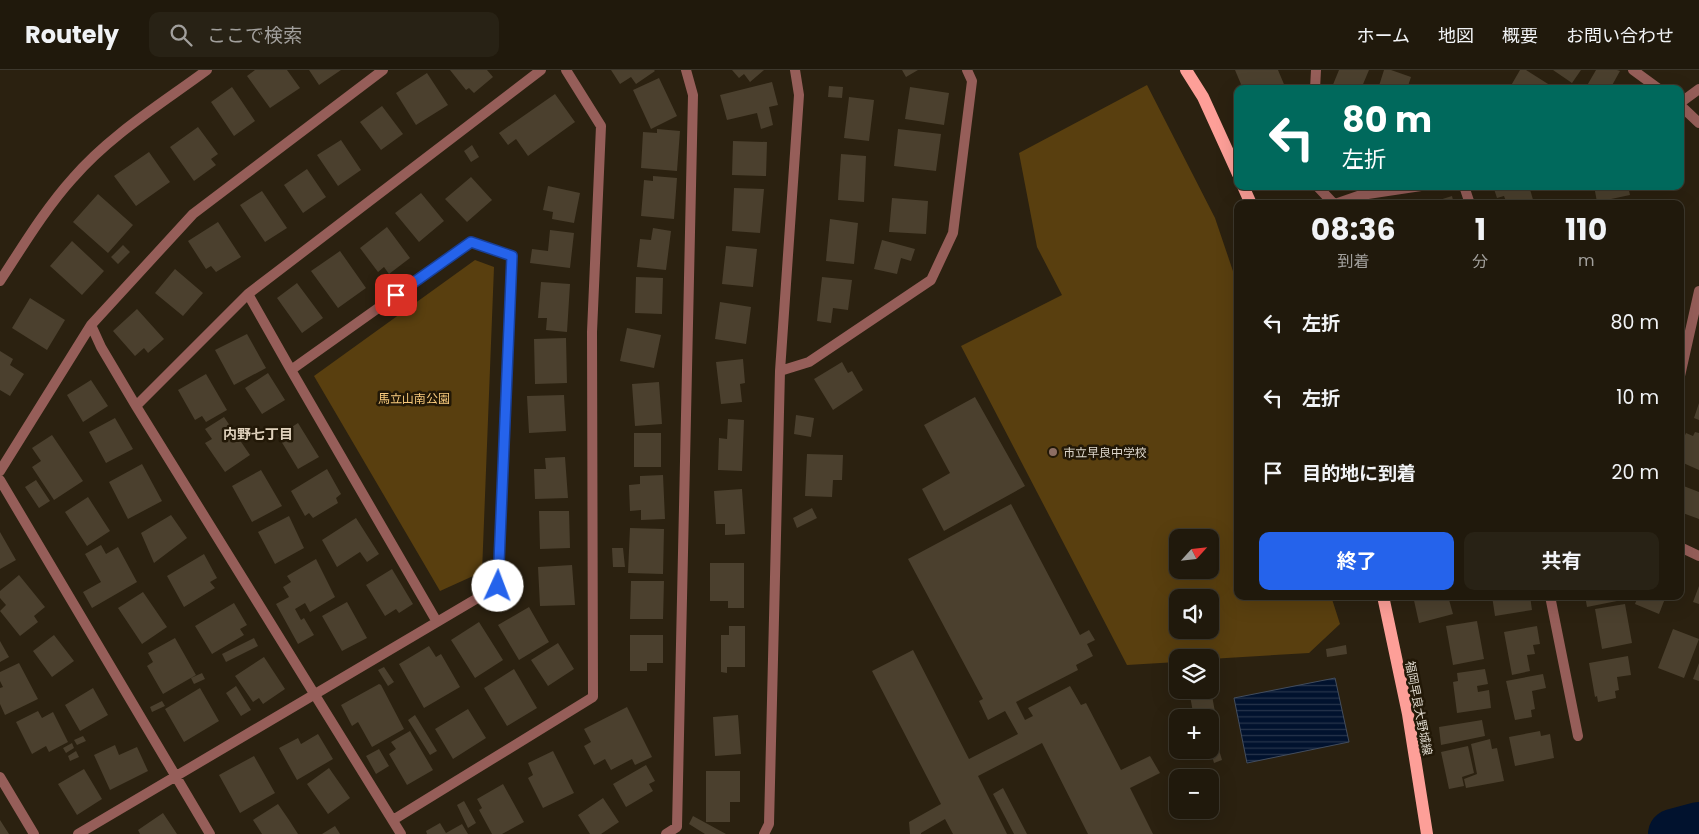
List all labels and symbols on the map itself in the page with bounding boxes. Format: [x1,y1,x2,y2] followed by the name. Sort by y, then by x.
[375,274,417,316] pin
[378,390,450,407] park label: 馬立山南公園
[223,424,293,444] district label: 内野七丁目
[1063,444,1147,461] place label: 市立早良中学校
[1047,446,1059,458] marker: 市立早良中学校
[1169,529,1219,579] north arrow
[471,559,523,611] position arrow
[1401,659,1437,757] street label: 福岡早良大野城線

